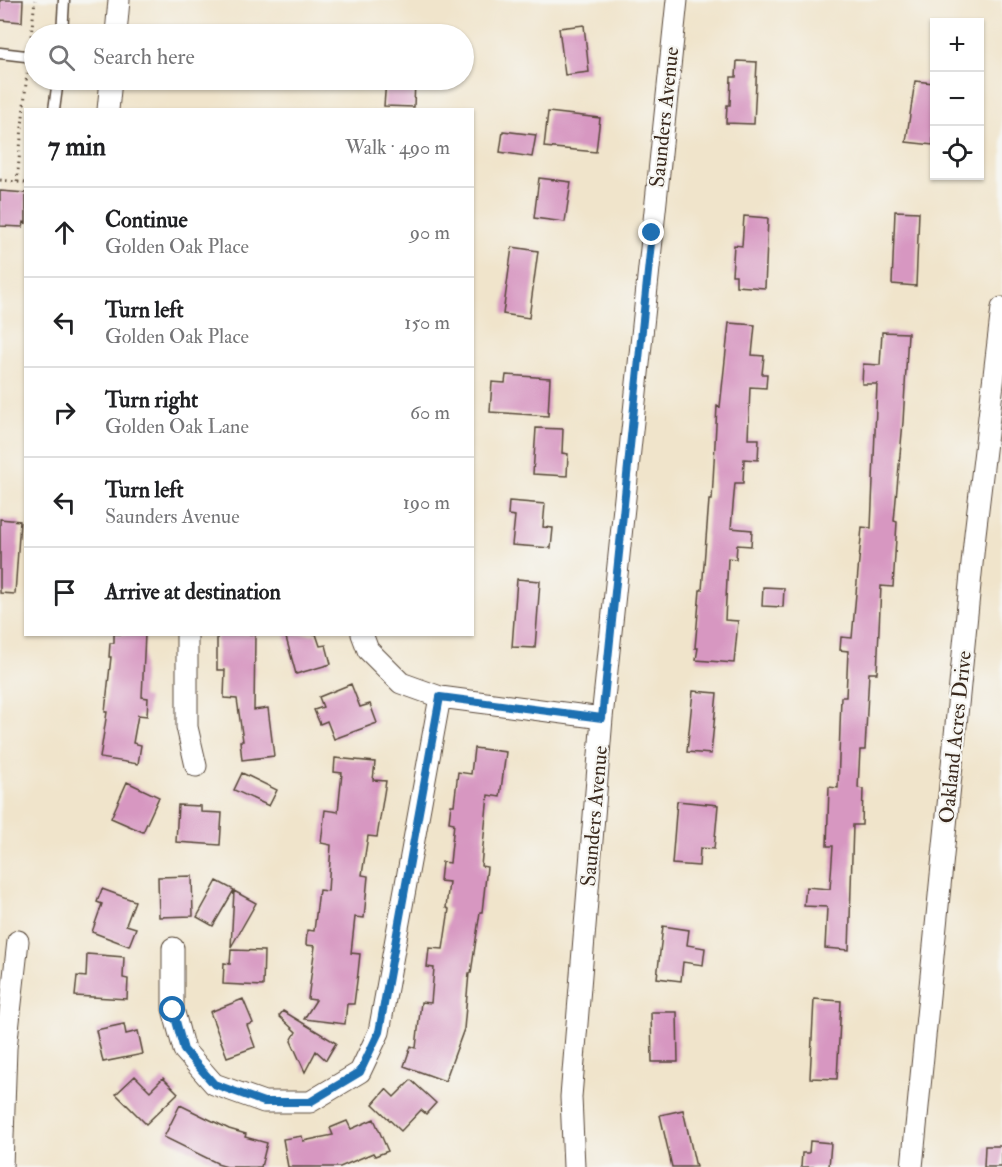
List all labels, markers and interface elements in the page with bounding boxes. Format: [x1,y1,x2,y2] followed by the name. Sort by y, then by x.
[930,18,984,180] map controls
[930,18,984,72] button: +
[24,24,474,90] search box
[45,41,78,74] icon: search
[93,43,195,71] text: Search here
[644,45,685,189] street label: Saunders Avenue
[930,72,984,126] button: −
[930,126,984,180] button: locate
[48,131,106,163] text: 7 min
[345,135,450,160] text: Walk · 490 m
[105,206,188,234] text: Continue
[48,216,81,249] icon: ahead
[638,219,664,245] route end
[410,220,450,245] text: 90 m
[105,234,249,259] text: Golden Oak Place
[105,296,184,324] text: Turn left
[48,306,81,339] icon: left
[404,310,450,335] text: 150 m
[105,324,249,349] text: Golden Oak Place
[105,386,198,414] text: Turn right
[48,396,81,429] icon: right
[410,400,450,425] text: 60 m
[105,414,249,439] text: Golden Oak Lane
[105,476,184,504] text: Turn left
[48,486,81,519] icon: left
[403,490,450,515] text: 190 m
[105,504,240,529] text: Saunders Avenue
[48,576,81,609] icon: arrive
[105,578,281,606] text: Arrive at destination
[933,649,978,825] street label: Oakland Acres Drive
[575,744,614,888] street label: Saunders Avenue
[159,996,185,1022] route start

